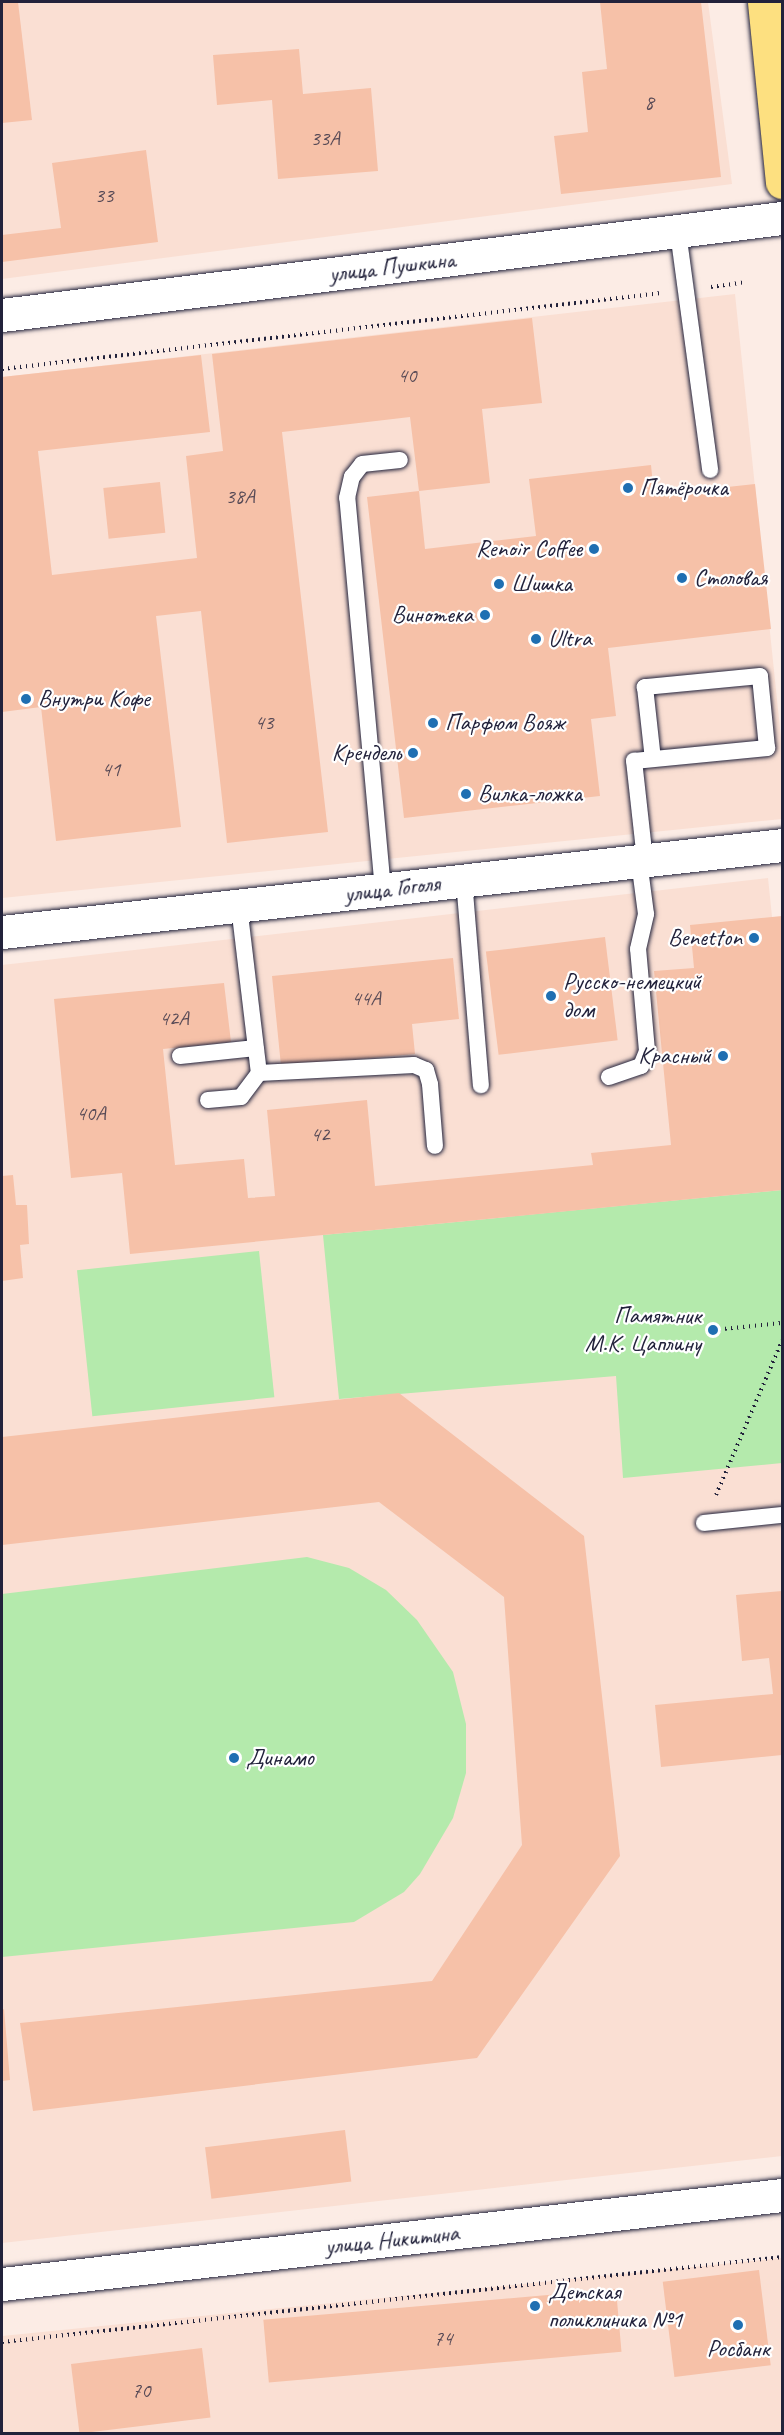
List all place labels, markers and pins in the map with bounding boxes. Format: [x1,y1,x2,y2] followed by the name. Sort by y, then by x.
[640,474,728,502] place label: Пятёрочка
[621,481,635,495] marker: Пятёрочка
[476,535,582,563] place label: Renoir Coffee
[587,542,601,556] marker: Renoir Coffee
[694,564,767,592] place label: Столовая
[511,570,572,598] place label: Шишка
[675,571,689,585] marker: Столовая
[492,577,506,591] marker: Шишка
[392,601,473,629] place label: Винотека
[478,608,492,622] marker: Винотека
[548,625,591,653] place label: Ultra
[529,632,543,646] marker: Ultra
[38,685,149,713] place label: Внутри Кофе
[19,692,33,706] marker: Внутри Кофе
[445,709,563,737] place label: Парфюм Вояж
[426,716,440,730] marker: Парфюм Вояж
[332,739,401,767] place label: Крендель
[406,746,420,760] marker: Крендель
[478,780,582,808] place label: Вилка-ложка
[459,787,473,801] marker: Вилка-ложка
[668,924,742,952] place label: Benetton
[747,931,761,945] marker: Benetton
[563,968,701,1024] place label: Русско-немецкий дом
[544,989,558,1003] marker: Русско-немецкий дом
[638,1042,711,1070] place label: Красный
[716,1049,730,1063] marker: Красный
[585,1302,701,1358] place label: Памятник М.К. Цаплину
[706,1323,720,1337] marker: Памятник М.К. Цаплину
[246,1744,314,1772] place label: Динамо
[227,1751,241,1765] marker: Динамо
[548,2278,682,2334] place label: Детская поликлиника №1
[526,2297,544,2315] marker: Детская поликлиника №1
[731,2318,745,2332] marker: Росбанк
[707,2335,769,2363] place label: Росбанк

